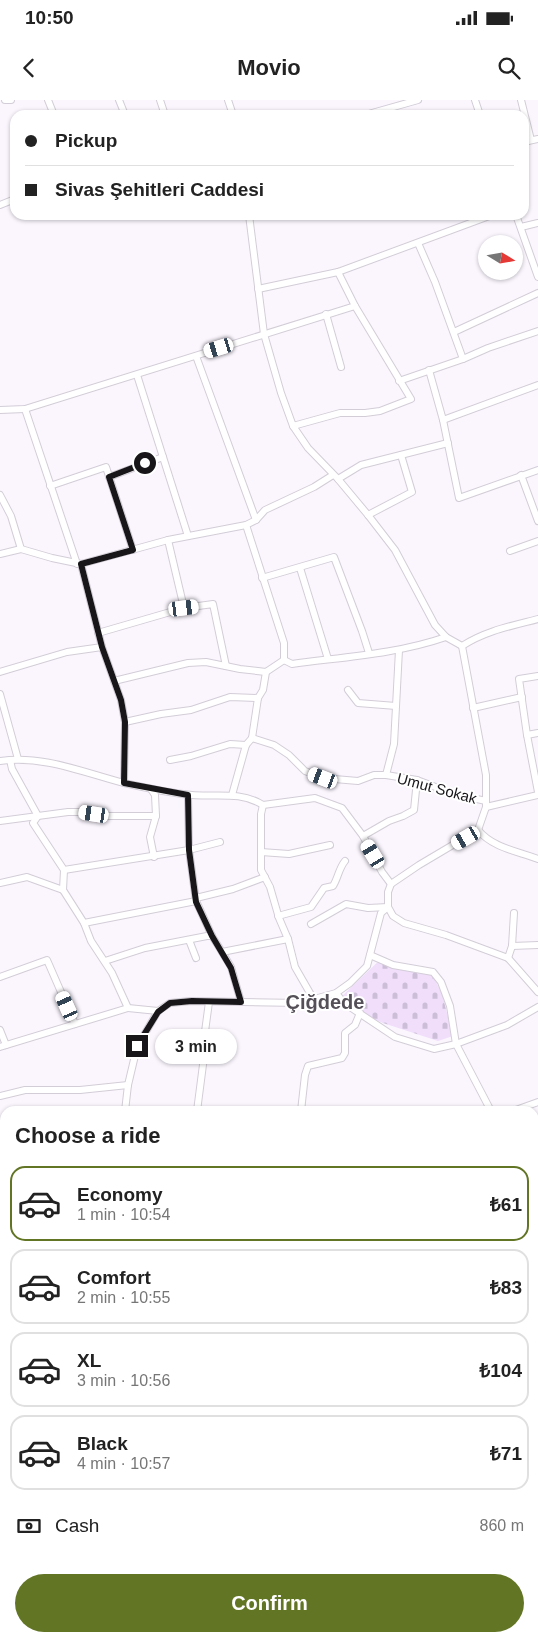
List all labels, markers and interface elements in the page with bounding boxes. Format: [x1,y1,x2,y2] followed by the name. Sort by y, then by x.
[25,7,74,28] text: 10:50
[15,54,43,82] icon: back
[495,54,523,82] icon: search
[237,55,301,80] text: Movio
[55,130,117,151] text: Pickup
[55,179,264,200] text: Sivas Şehitleri Caddesi
[478,235,522,280] north arrow
[478,235,523,280] map controls
[202,336,235,360] car
[134,452,156,474] route start
[168,599,199,617] car
[306,766,339,790] car
[395,769,479,807] street label: Umut Sokak
[78,804,109,824] car
[449,824,482,852] car
[358,837,387,871] car
[54,989,79,1023] car
[286,991,364,1013] district label: Çiğdede
[154,1028,237,1064] callout: 3 min
[126,1035,148,1057] route end
[175,1038,217,1055] text: 3 min
[15,1123,160,1148] text: Choose a ride
[17,1181,62,1226] icon: car
[77,1184,163,1205] text: Economy
[490,1194,522,1215] text: ₺61
[77,1206,170,1223] text: 1 min · 10:54
[17,1264,62,1309] icon: car
[77,1267,151,1288] text: Comfort
[490,1277,522,1298] text: ₺83
[77,1289,170,1306] text: 2 min · 10:55
[17,1347,62,1392] icon: car
[77,1350,101,1371] text: XL
[479,1360,522,1381] text: ₺104
[77,1372,170,1389] text: 3 min · 10:56
[17,1430,62,1475] icon: car
[77,1433,128,1454] text: Black
[490,1443,522,1464] text: ₺71
[77,1455,170,1472] text: 4 min · 10:57
[15,1512,43,1540] icon: cash
[55,1515,99,1536] text: Cash
[480,1517,524,1534] text: 860 m
[15,1574,524,1632] button: Confirm

